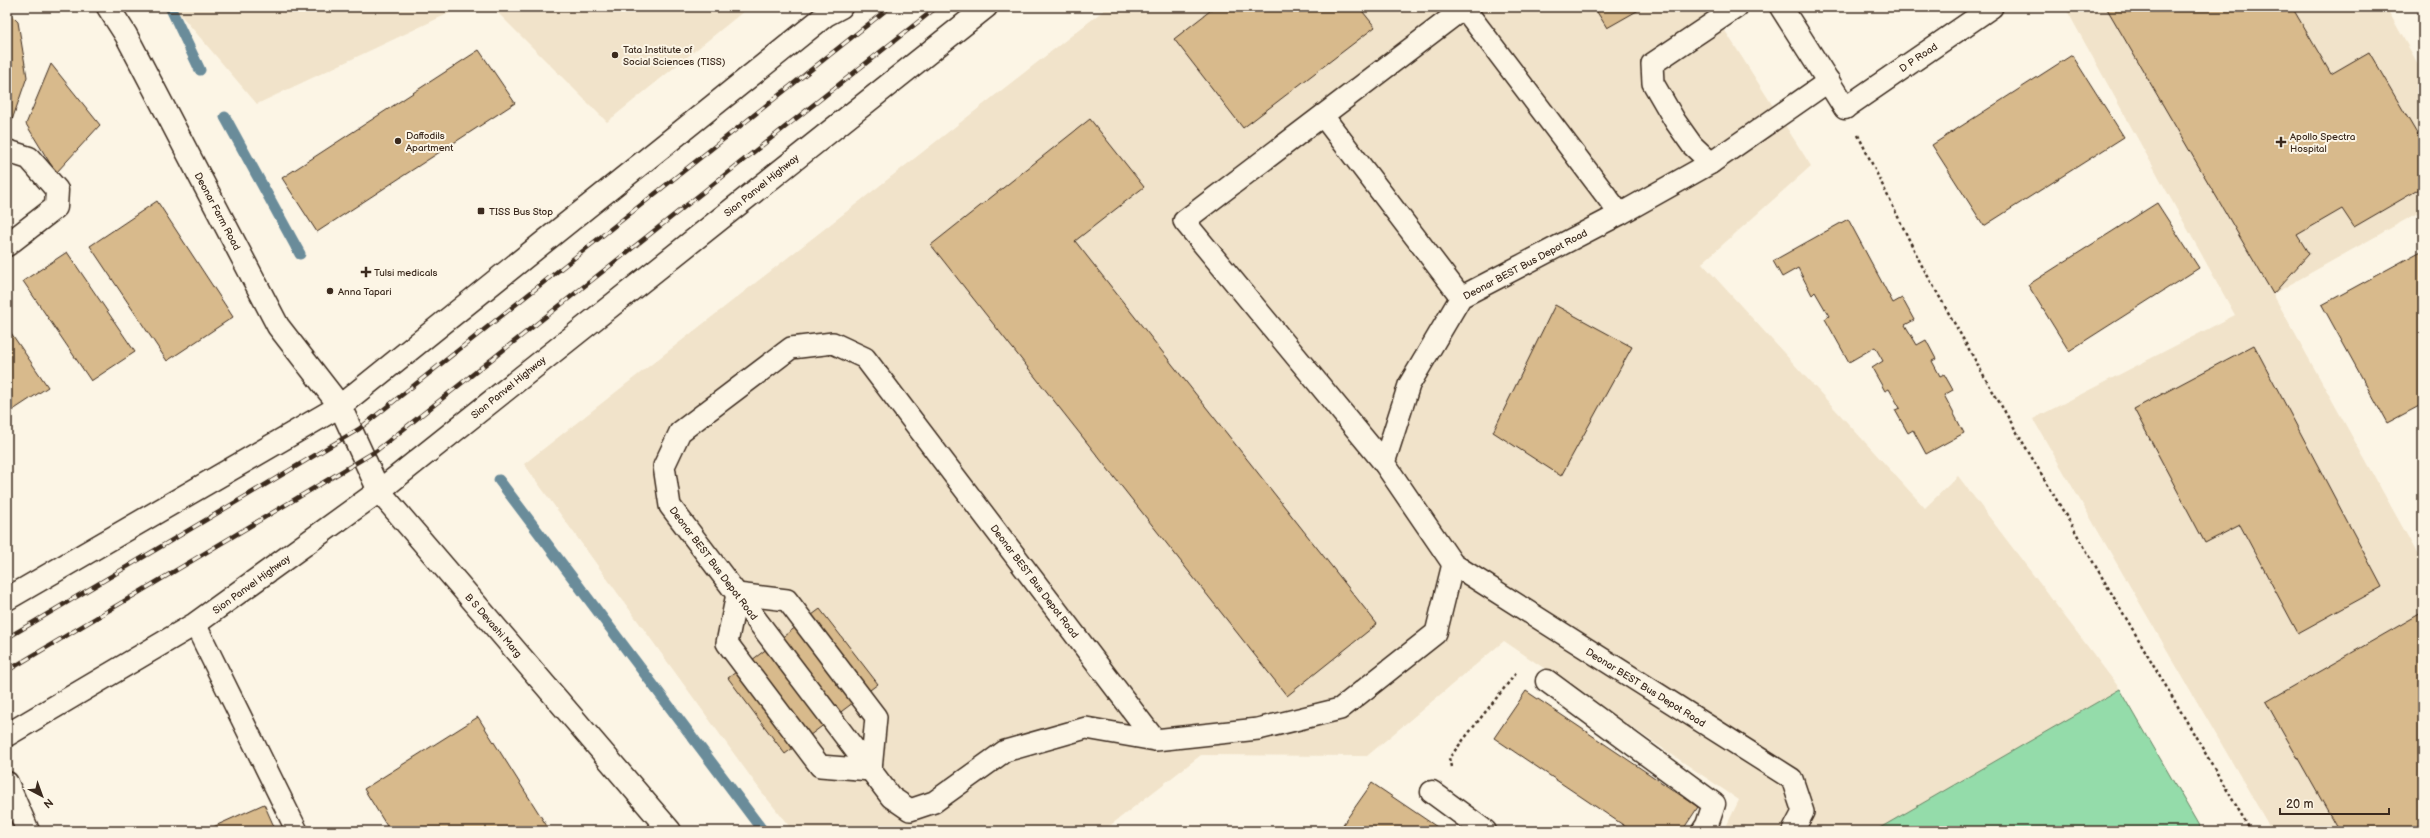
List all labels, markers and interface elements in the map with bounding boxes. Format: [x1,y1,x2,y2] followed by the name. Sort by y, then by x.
[1897,41,1940,75] street label: D P Road
[623,44,726,68] place label: Tata Institute of Social Sciences (TISS)
[610,50,620,60] marker: Tata Institute of Social Sciences (TISS)
[406,130,453,154] place label: Daffodils Apartment
[2290,131,2356,155] place label: Apollo Spectra Hospital
[393,136,403,146] marker: Daffodils Apartment
[2275,136,2287,148] marker: Apollo Spectra Hospital
[722,152,802,220] street label: Sion Panvel Highway
[192,170,243,253] street label: Deonar Farm Road
[476,206,486,216] marker: TISS Bus Stop
[489,206,553,218] place label: TISS Bus Stop
[1461,227,1590,303] street label: Deonar BEST Bus Depot Road
[361,267,371,277] marker: Tulsi medicals
[374,267,438,279] place label: Tulsi medicals
[325,286,335,296] marker: Anna Tapari
[338,286,391,298] place label: Anna Tapari
[469,354,549,422] street label: Sion Panvel Highway
[667,505,760,623] street label: Deonar BEST Bus Depot Road
[988,523,1081,641] street label: Deonar BEST Bus Depot Road
[211,552,293,617] street label: Sion Panvel Highway
[462,591,524,660] street label: B S Devashi Marg
[1583,646,1708,730] street label: Deonar BEST Bus Depot Road
[22,776,62,816] north arrow
[2280,790,2389,816] scale bar
[41,796,56,811] text: N
[2286,797,2313,812] text: 20 m

